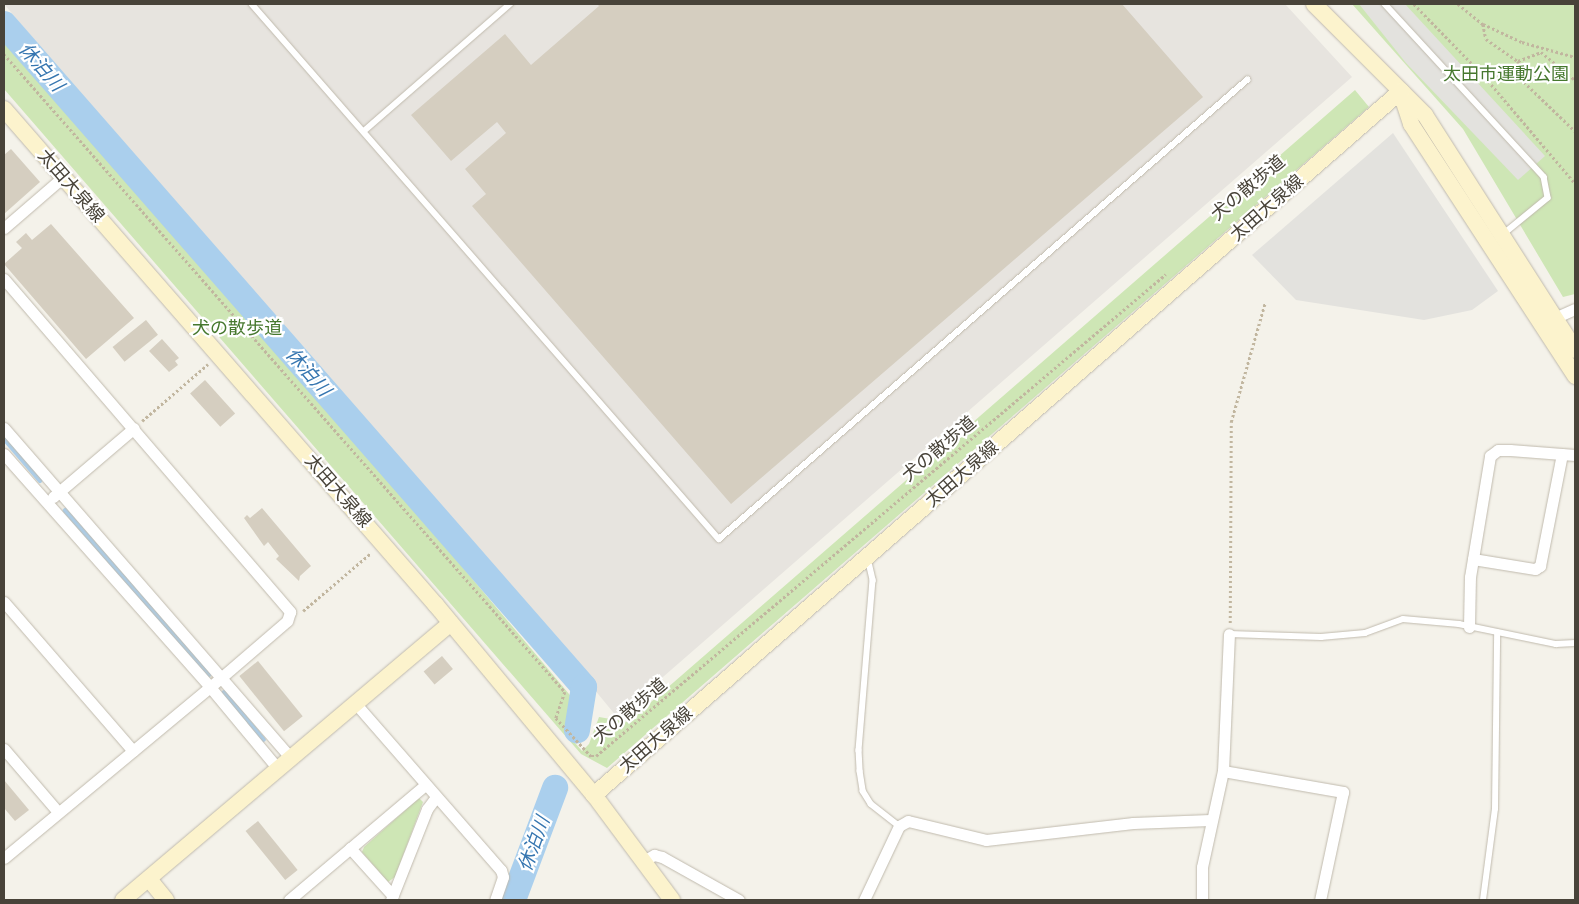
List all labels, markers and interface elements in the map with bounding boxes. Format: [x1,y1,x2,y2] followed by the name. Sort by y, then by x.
[14,38,68,96] water label: 休泊川
[1443,63,1569,85] park label: 太田市運動公園
[33,145,109,227] street label: 太田大泉線
[1207,151,1289,225] street label: 犬の散歩道
[1226,170,1308,246] street label: 太田大泉線
[192,317,282,339] park label: 犬の散歩道
[281,343,335,401] water label: 休泊川
[898,412,980,486] street label: 犬の散歩道
[921,436,1003,512] street label: 太田大泉線
[300,450,376,532] street label: 太田大泉線
[589,674,671,748] street label: 犬の散歩道
[615,702,697,778] street label: 太田大泉線
[514,813,554,875] water label: 休泊川

